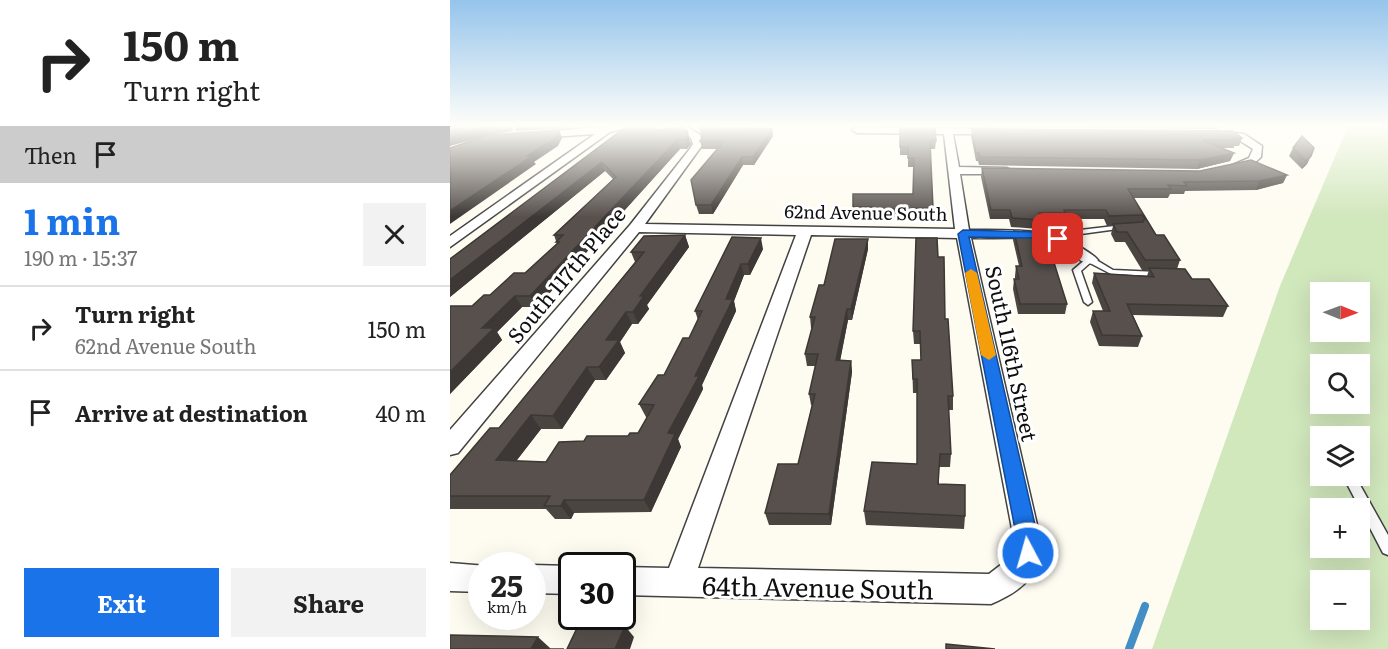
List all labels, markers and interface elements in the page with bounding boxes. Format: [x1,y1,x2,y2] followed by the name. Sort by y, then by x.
[123,12,239,74] text: 150 m
[24,24,102,102] icon: right
[123,69,260,109] text: Turn right
[24,138,77,171] text: Then
[89,138,122,171] icon: arrive
[24,193,120,246] text: 1 min
[784,197,948,227] street label: 62nd Avenue South
[499,199,632,349] street label: South 117th Place
[363,203,426,266] button: close
[1032,213,1083,264] pin
[1041,222,1074,255] icon: arrive
[24,242,137,272] text: 190 m · 15:37
[979,262,1047,444] street label: South 116th Street
[1310,282,1370,342] north arrow
[1310,282,1370,630] map controls
[75,297,195,330] text: Turn right
[24,312,57,345] icon: right
[367,312,426,345] text: 150 m
[75,330,256,360] text: 62nd Avenue South
[1310,354,1370,414] button: search
[24,396,57,429] icon: arrive
[75,396,308,429] text: Arrive at destination
[375,396,426,429] text: 40 m
[1310,426,1370,486] button: layers
[1310,498,1370,558] button: +
[996,521,1060,585] position arrow
[558,552,636,630] speed limit sign: 30
[491,562,523,606] text: 25
[702,564,934,608] street label: 64th Avenue South
[24,568,219,637] button: Exit
[231,568,426,637] button: Share
[1310,570,1370,630] button: −
[487,595,527,618] text: km/h

